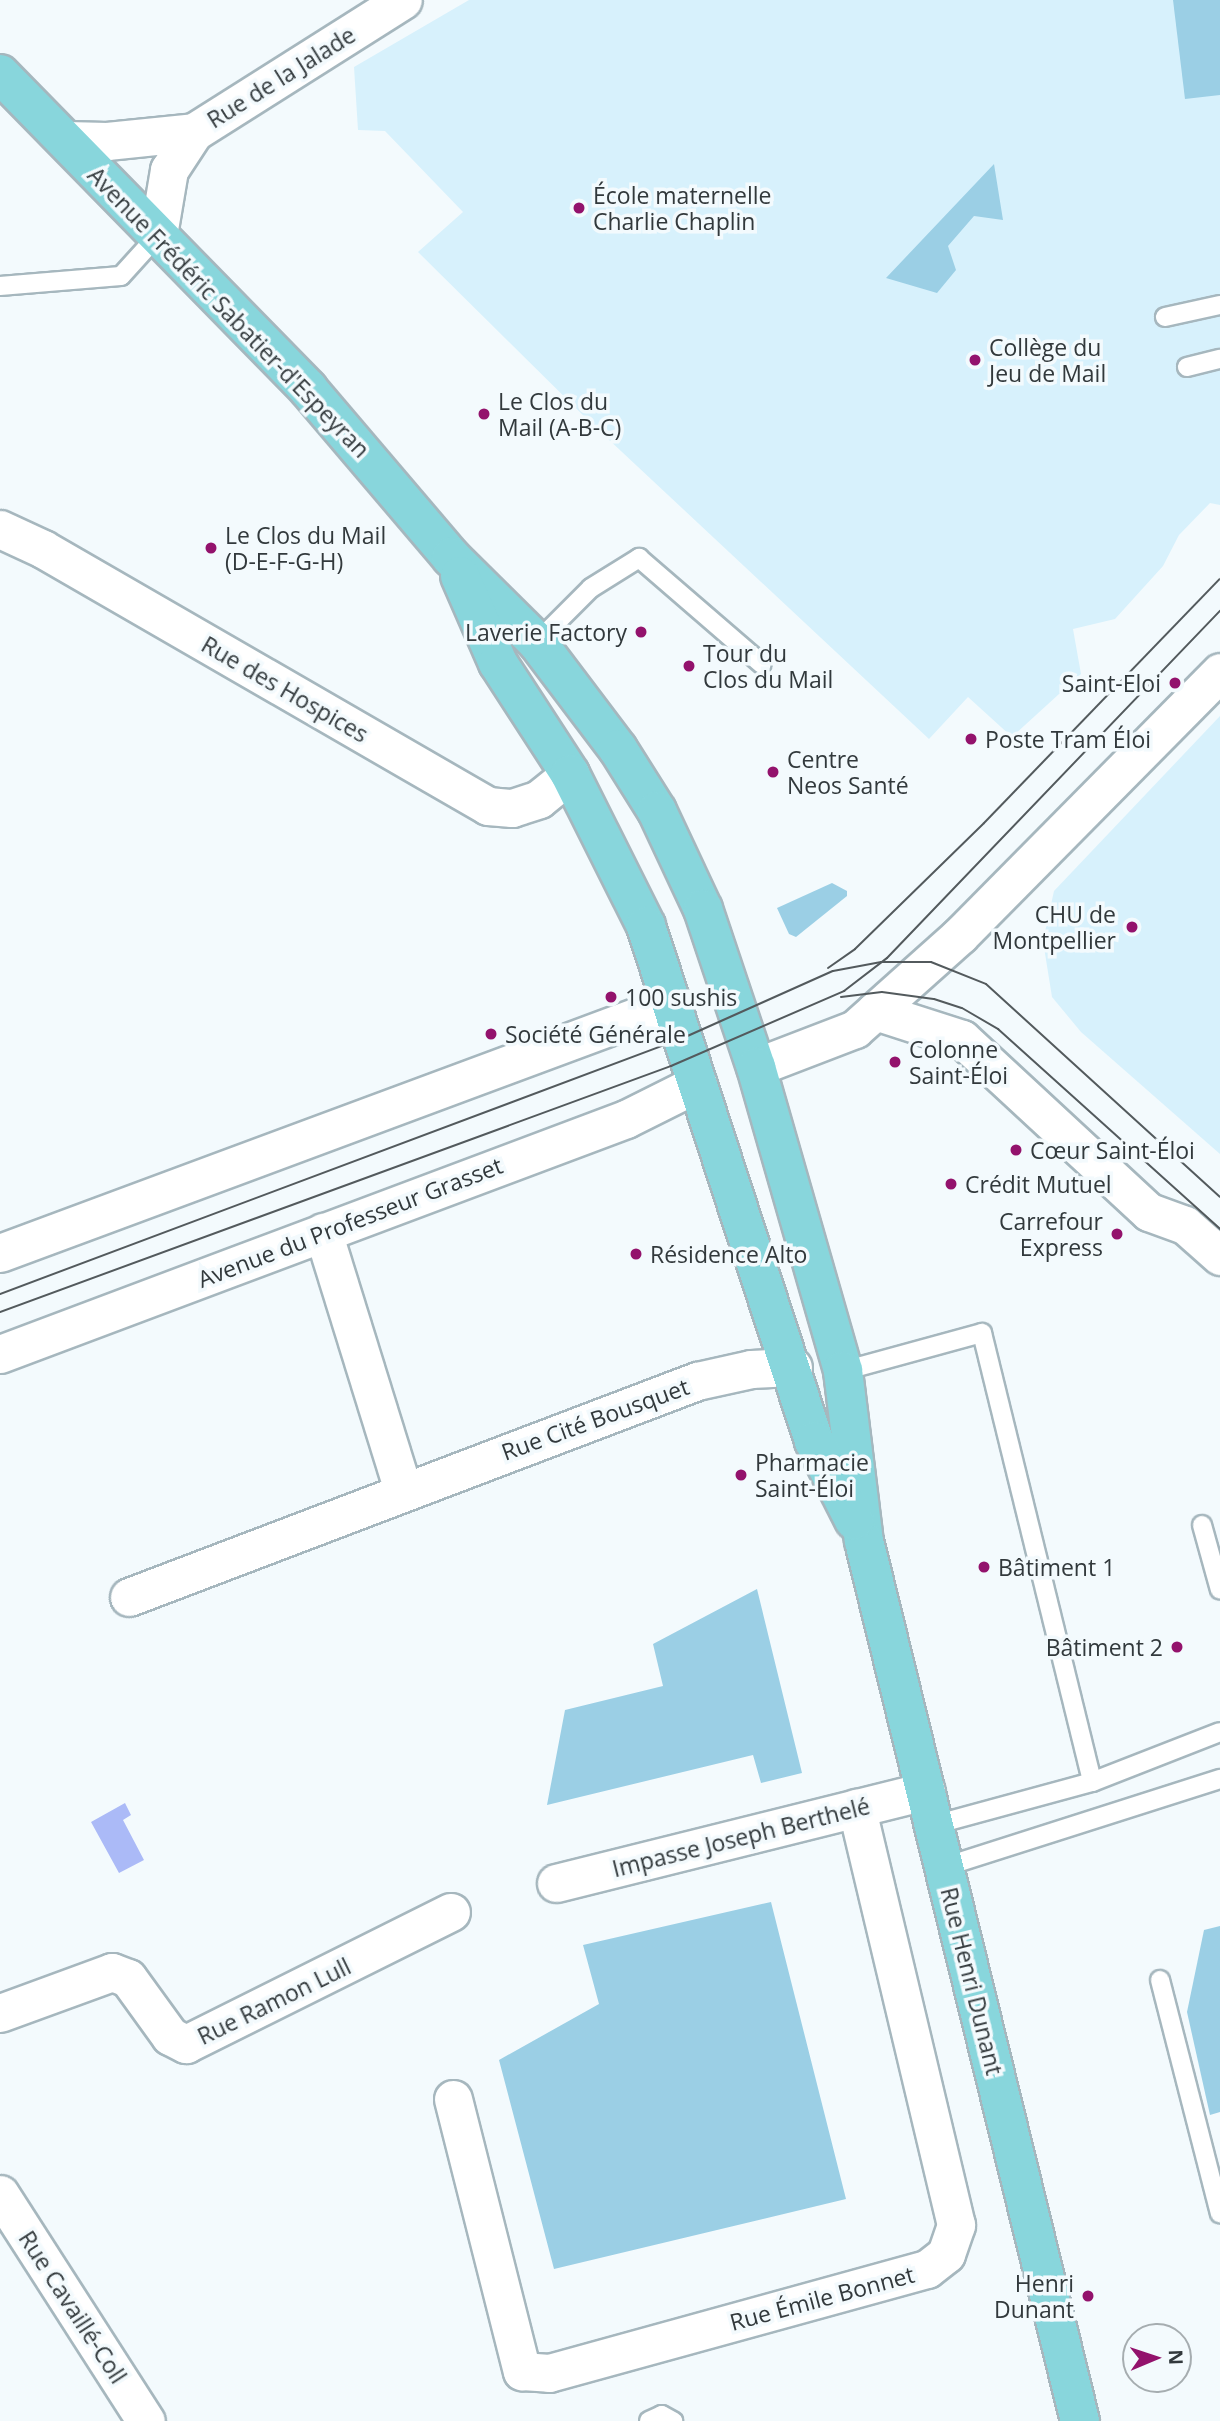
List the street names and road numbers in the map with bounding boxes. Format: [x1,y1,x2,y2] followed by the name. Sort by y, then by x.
[202,20,360,134] street label: Rue de la Jalade
[83,161,375,463] street label: Avenue Frédéric Sabatier-d'Espeyran
[197,630,373,748] street label: Rue des Hospices
[194,1151,506,1293] street label: Avenue du Professeur Grasset
[497,1372,693,1466] street label: Rue Cité Bousquet
[609,1792,873,1882] street label: Impasse Joseph Berthelé
[935,1884,1009,2078] street label: Rue Henri Dunant
[193,1952,355,2050] street label: Rue Ramon Lull
[13,2226,133,2388] street label: Rue Cavaillé-Coll
[727,2260,917,2336] street label: Rue Émile Bonnet

